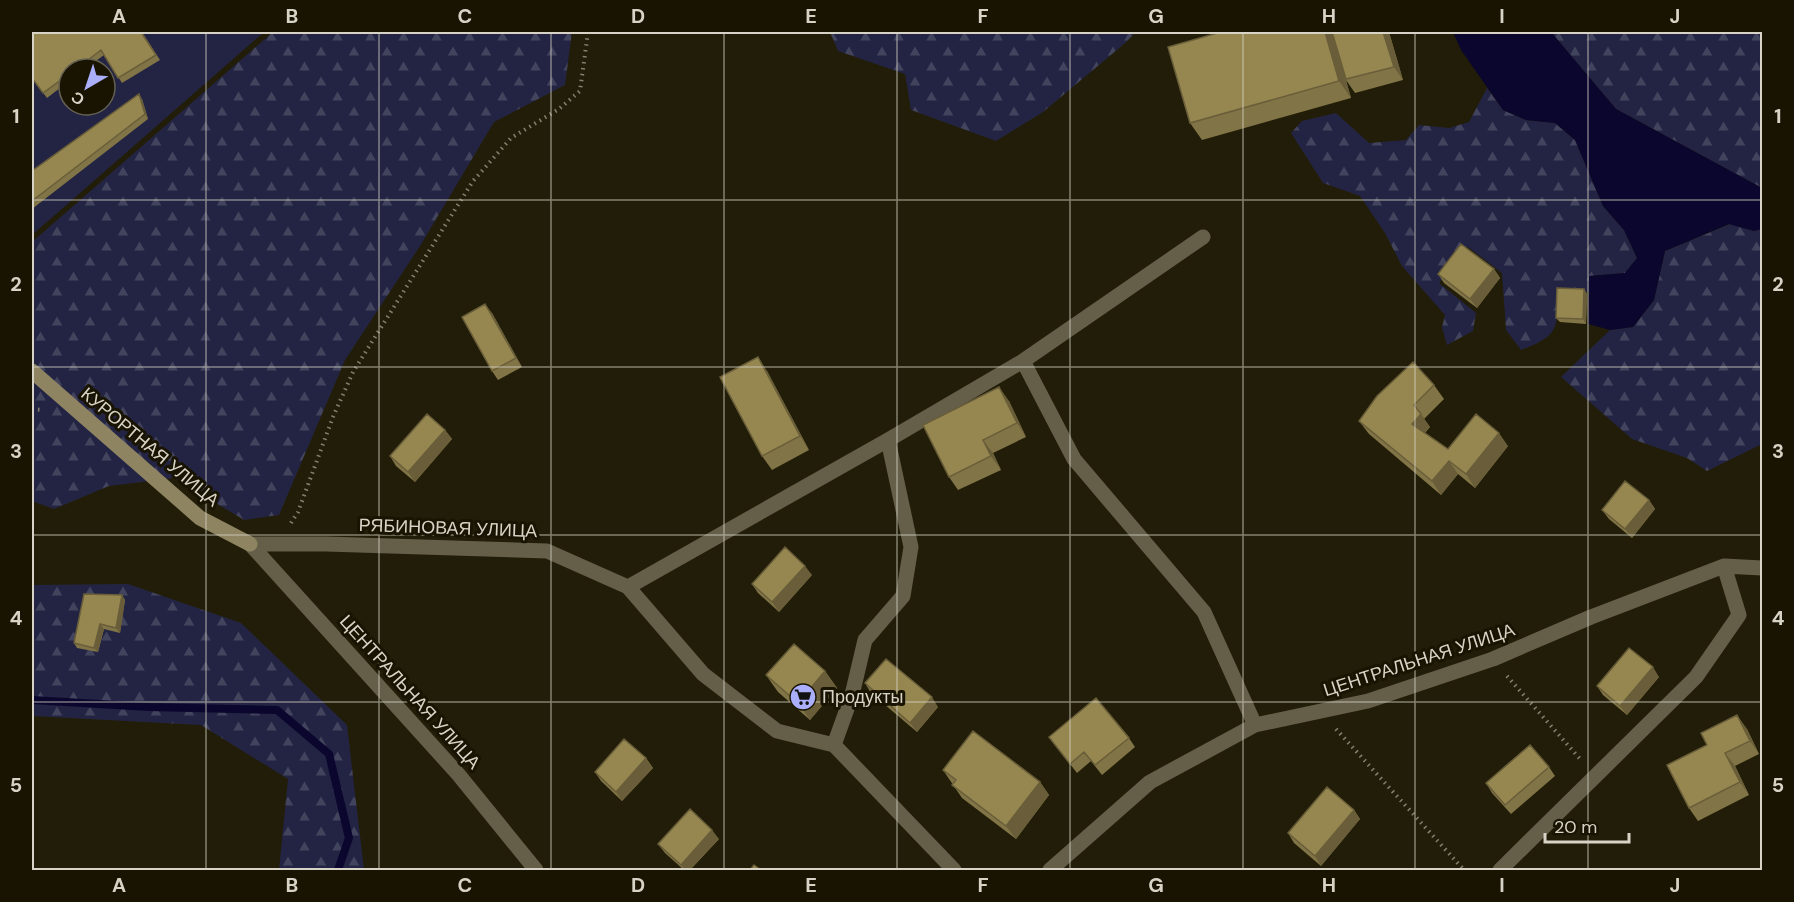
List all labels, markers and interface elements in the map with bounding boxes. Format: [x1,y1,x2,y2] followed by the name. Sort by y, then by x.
[112,3,126,29] text: A
[286,3,298,29] text: B
[458,3,472,29] text: C
[631,3,645,29] text: D
[805,3,817,29] text: E
[977,3,989,29] text: F
[1148,3,1164,29] text: G
[1322,3,1336,29] text: H
[1499,3,1505,29] text: I
[1670,3,1680,29] text: J
[57,57,117,117] north arrow
[66,86,89,110] text: С
[12,103,20,129] text: 1
[1774,103,1782,129] text: 1
[10,271,22,297] text: 2
[1772,271,1784,297] text: 2
[76,382,224,512] street label: КУРОРТНАЯ УЛИЦА
[10,438,22,464] text: 3
[1772,438,1784,464] text: 3
[358,513,538,543] street label: РЯБИНОВАЯ УЛИЦА
[10,605,23,631] text: 4
[1772,605,1785,631] text: 4
[334,610,486,774] street label: ЦЕНТРАЛЬНАЯ УЛИЦА
[1320,618,1518,702] street label: ЦЕНТРАЛЬНАЯ УЛИЦА
[788,682,818,712] supermarket icon: Продукты
[822,685,903,709] place label: Продукты
[10,772,22,798] text: 5
[1772,772,1784,798] text: 5
[1545,806,1629,844] scale bar
[1554,815,1597,839] text: 20 m
[112,872,126,898] text: A
[286,872,298,898] text: B
[458,872,472,898] text: C
[631,872,645,898] text: D
[805,872,817,898] text: E
[977,872,989,898] text: F
[1148,872,1164,898] text: G
[1322,872,1336,898] text: H
[1499,872,1505,898] text: I
[1670,872,1680,898] text: J

